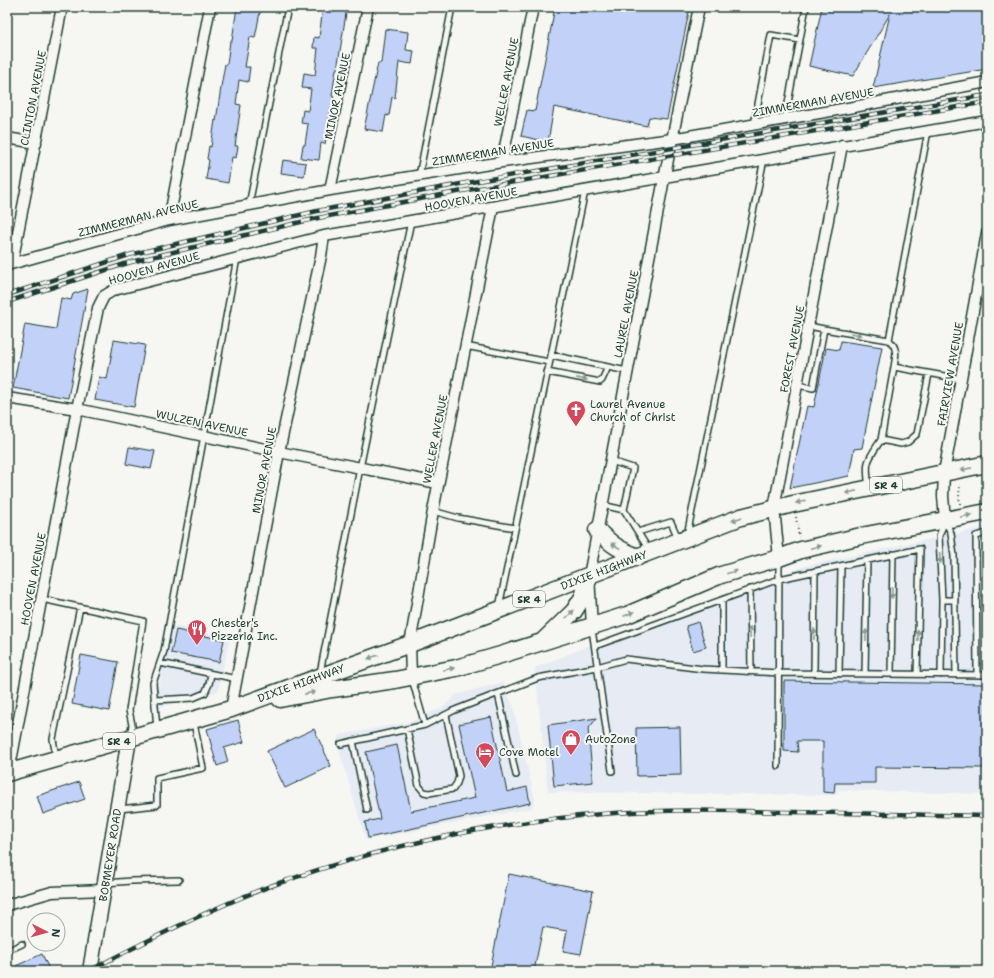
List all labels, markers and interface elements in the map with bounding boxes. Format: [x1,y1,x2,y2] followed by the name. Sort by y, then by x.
[490,36,523,128] street label: WELLER AVENUE
[17,49,50,147] street label: CLINTON AVENUE
[321,51,354,141] street label: MINOR AVENUE
[751,84,875,121] street label: ZIMMERMAN AVENUE
[431,135,555,170] street label: ZIMMERMAN AVENUE
[423,184,519,215] street label: HOOVEN AVENUE
[76,196,200,241] street label: ZIMMERMAN AVENUE
[107,248,202,289] street label: HOOVEN AVENUE
[611,269,642,359] street label: LAUREL AVENUE
[777,304,808,394] street label: FOREST AVENUE
[934,321,967,427] street label: FAIRVIEW AVENUE
[850,332,862,338] one-way arrow
[576,376,588,382] one-way arrow
[419,393,452,485] street label: WELLER AVENUE
[590,397,676,425] place label: Laurel Avenue Church of Christ
[565,399,587,427] church icon: Laurel Avenue Church of Christ
[154,406,249,441] street label: WULZEN AVENUE
[249,425,280,515] street label: MINOR AVENUE
[959,466,972,472] one-way arrow
[870,477,902,493] road number: SR 4
[845,489,857,495] one-way arrow
[795,499,807,505] one-way arrow
[960,513,972,519] one-way arrow
[730,516,742,522] one-way arrow
[17,531,50,627] street label: HOOVEN AVENUE
[610,543,621,550] one-way arrow
[810,544,822,550] one-way arrow
[559,547,650,594] street label: DIXIE HIGHWAY
[937,552,944,564] one-way arrow
[726,569,738,575] one-way arrow
[889,587,896,599] one-way arrow
[513,591,545,607] road number: SR 4
[565,609,575,619] one-way arrow
[624,610,636,616] one-way arrow
[211,616,278,644] place label: Chester's Pizzeria Inc.
[186,618,208,646] restaurant icon: Chester's Pizzeria Inc.
[747,625,753,638] one-way arrow
[811,627,817,640] one-way arrow
[915,628,921,641] one-way arrow
[862,629,869,641] one-way arrow
[367,655,379,661] one-way arrow
[256,661,347,706] street label: DIXIE HIGHWAY
[443,665,455,671] one-way arrow
[304,690,317,696] one-way arrow
[560,728,582,756] shop icon: AutoZone
[585,732,636,747] place label: AutoZone
[103,733,135,749] road number: SR 4
[474,741,496,769] hotel icon: Cove Motel
[499,745,559,760] place label: Cove Motel
[96,808,125,903] street label: BOBMEYER ROAD
[26,912,66,952] north arrow
[48,928,63,938] text: N

